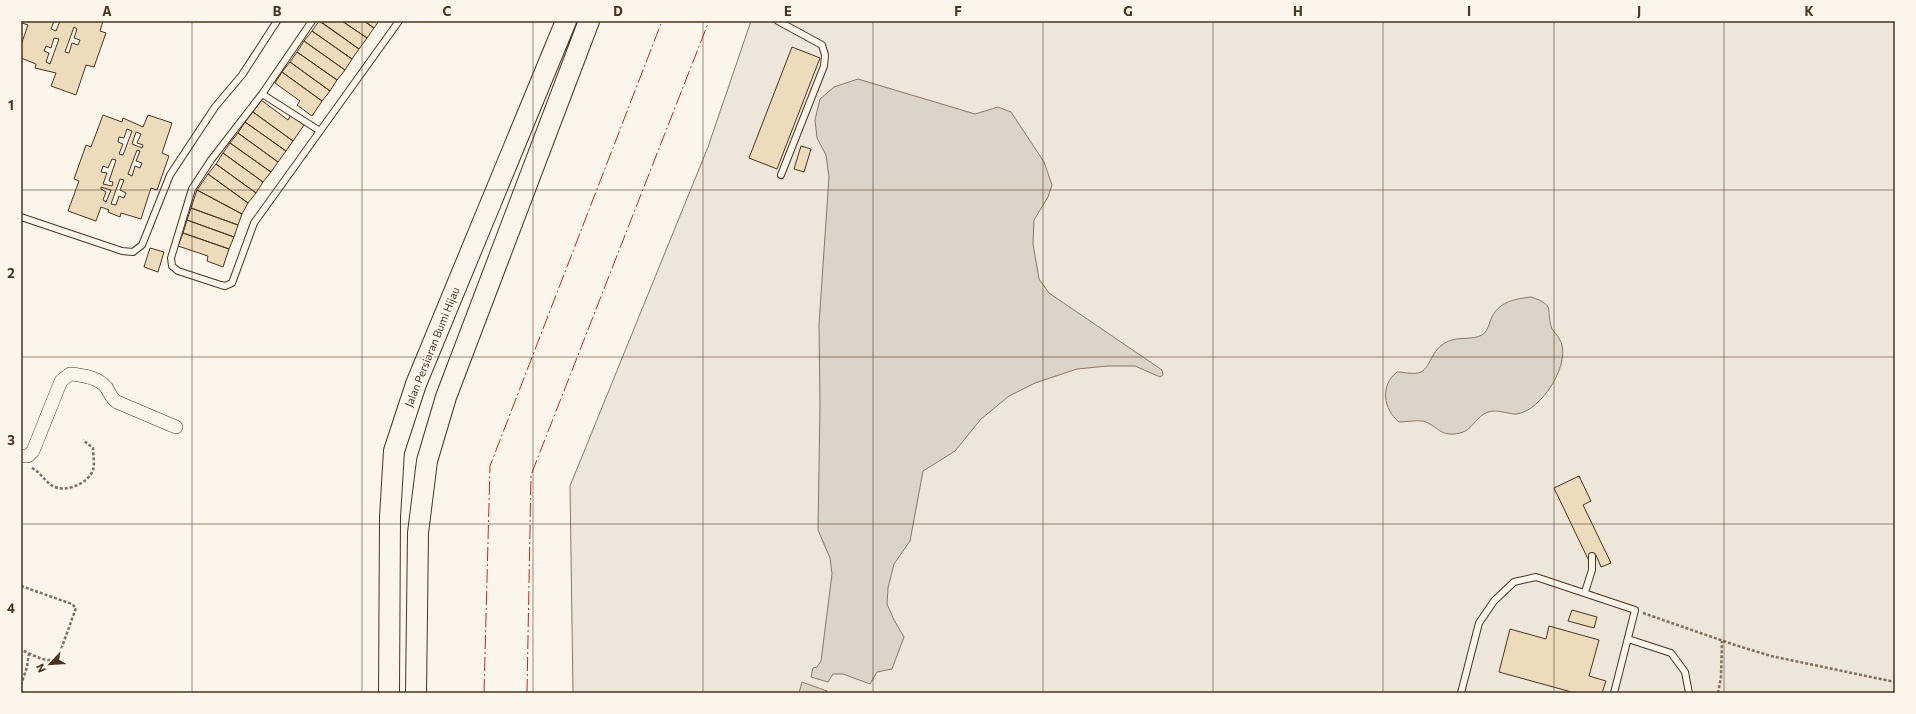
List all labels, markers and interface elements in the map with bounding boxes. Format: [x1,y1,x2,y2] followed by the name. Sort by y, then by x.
[102,3,112,19] text: A
[273,3,282,19] text: B
[443,3,452,19] text: C
[613,3,623,19] text: D
[784,3,792,19] text: E
[954,3,962,19] text: F
[1123,3,1133,19] text: G
[1293,3,1303,19] text: H
[1467,3,1471,19] text: I
[1637,3,1641,19] text: J
[1804,3,1814,19] text: K
[8,97,14,113] text: 1
[7,265,15,281] text: 2
[401,285,463,409] street label: Jalan Persiaran Bumi Hijau
[7,432,15,448] text: 3
[7,600,15,616] text: 4
[30,644,70,684] north arrow
[33,662,48,675] text: N

